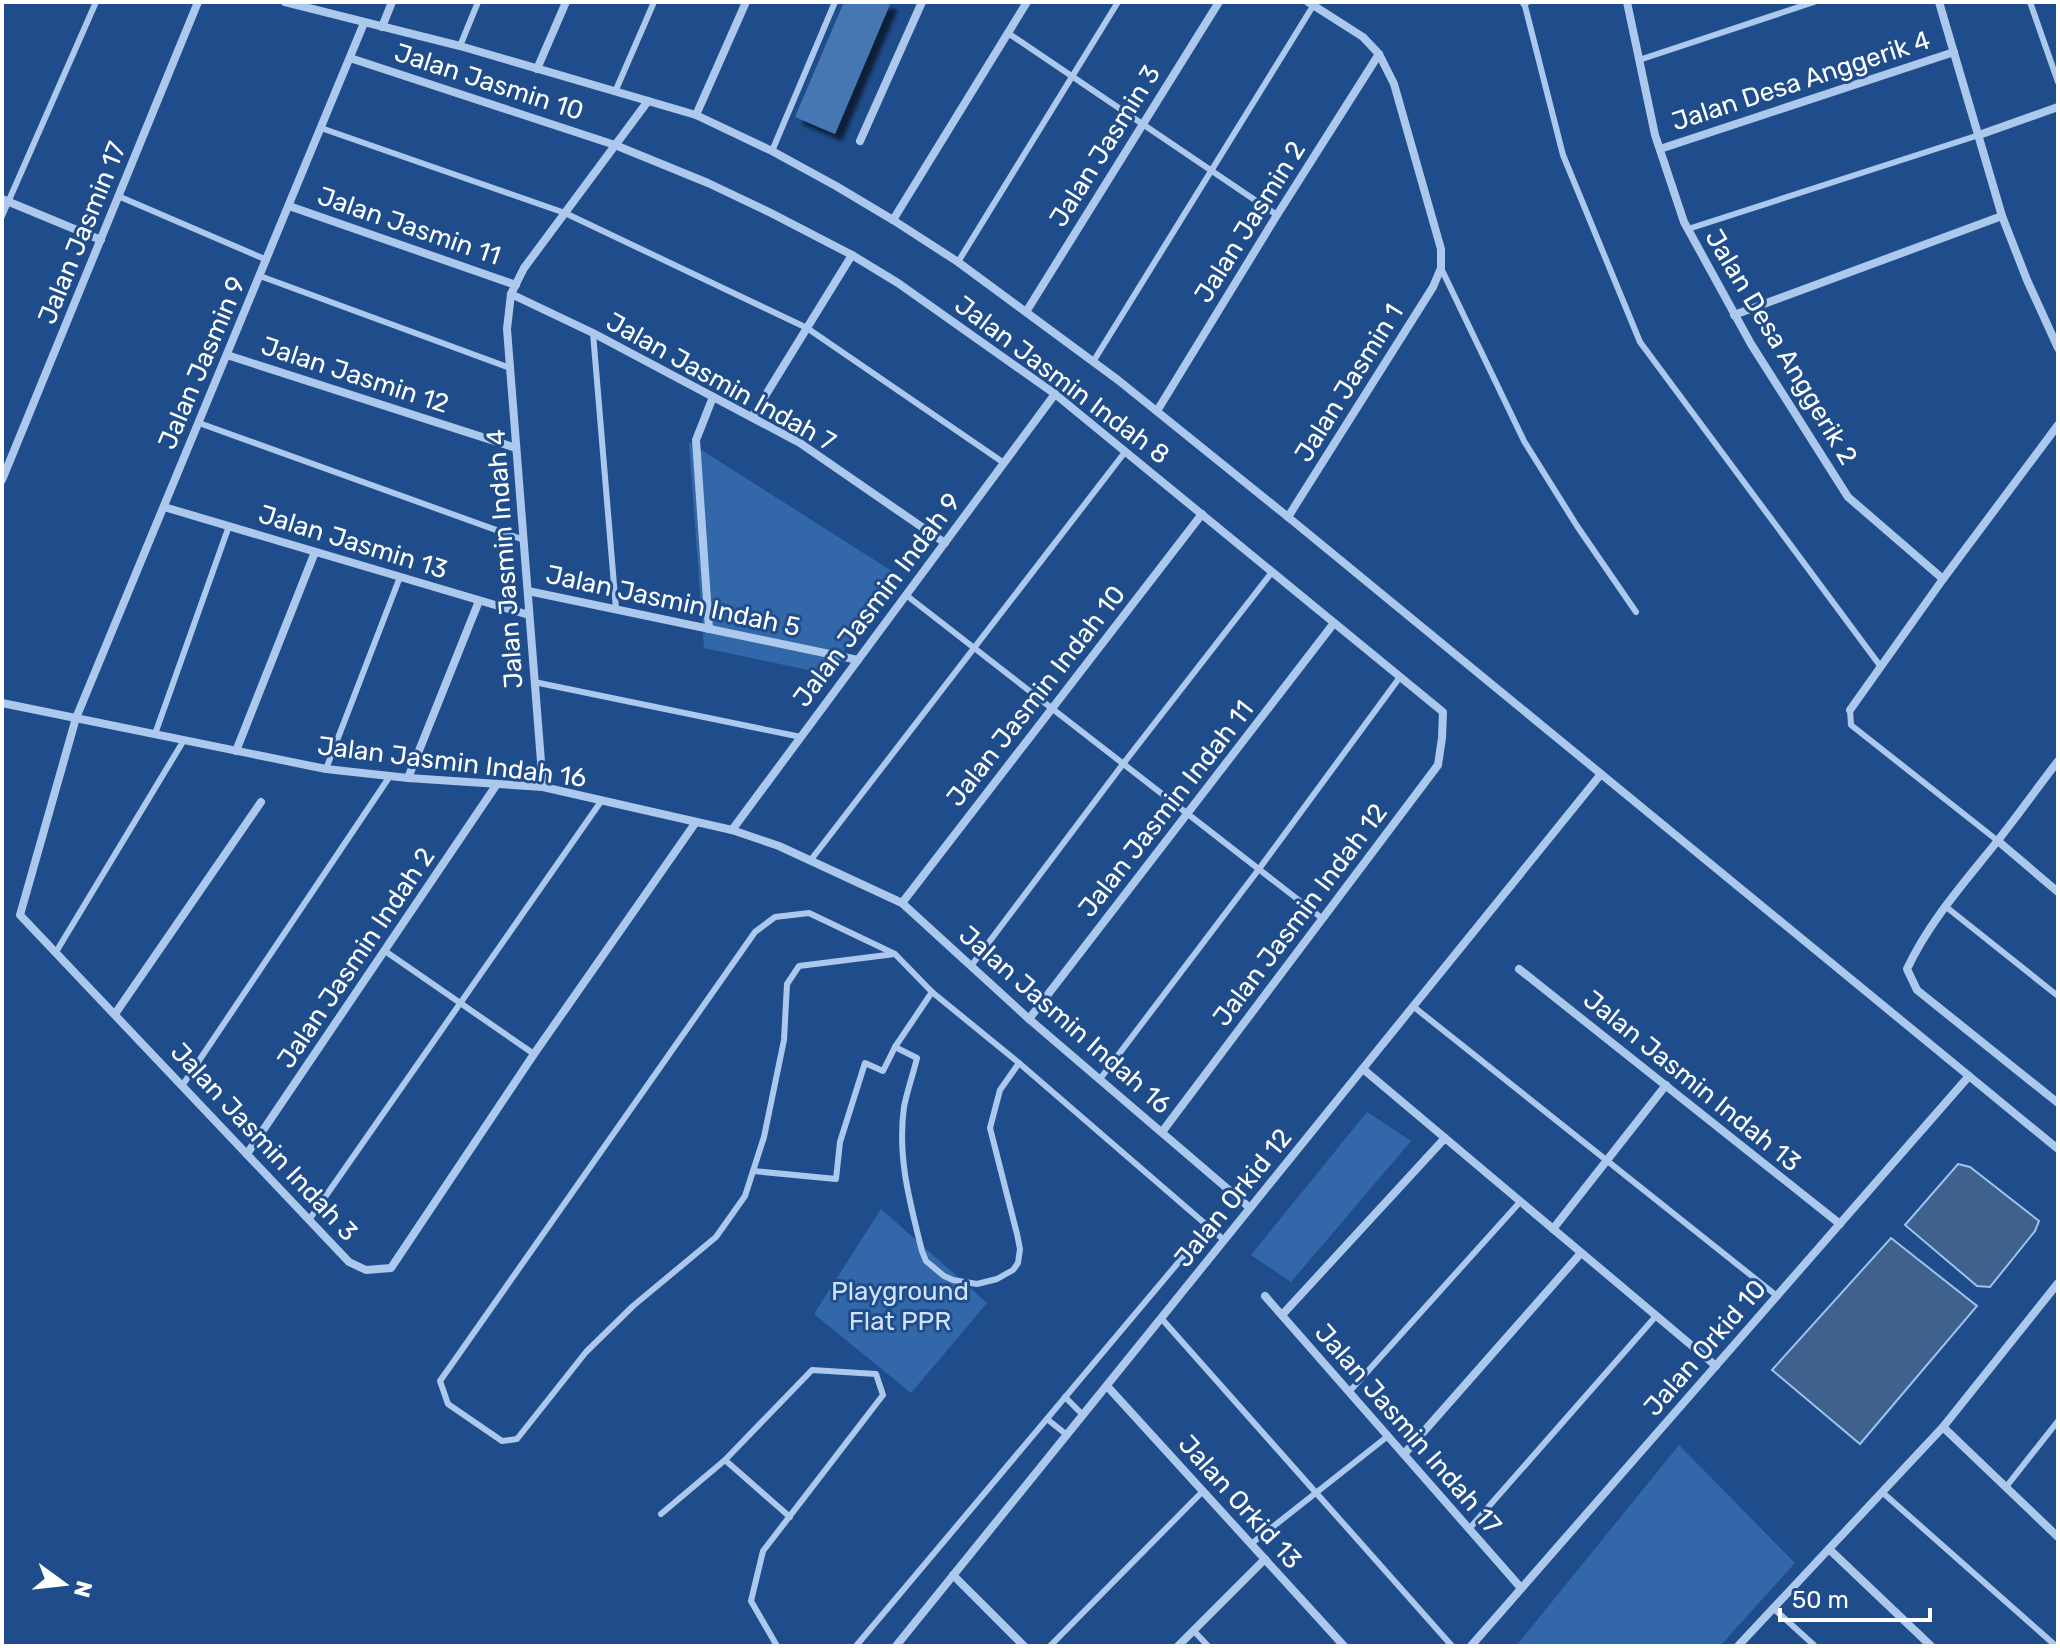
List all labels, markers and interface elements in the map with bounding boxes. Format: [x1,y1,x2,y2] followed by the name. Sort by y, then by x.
[1668,25,1934,137] street label: Jalan Desa Anggerik 4
[391,37,587,127] street label: Jalan Jasmin 10
[1043,59,1167,233] street label: Jalan Jasmin 3
[1188,136,1312,308] street label: Jalan Jasmin 2
[31,137,133,329] street label: Jalan Jasmin 17
[314,180,504,272] street label: Jalan Jasmin 11
[1698,224,1864,470] street label: Jalan Desa Anggerik 2
[152,272,252,454] street label: Jalan Jasmin 9
[949,289,1175,471] street label: Jalan Jasmin Indah 8
[1288,298,1410,468] street label: Jalan Jasmin 1
[601,306,841,458] street label: Jalan Jasmin Indah 7
[257,330,453,420] street label: Jalan Jasmin 12
[480,428,530,690] street label: Jalan Jasmin Indah 4
[787,487,967,713] street label: Jalan Jasmin Indah 9
[255,499,451,585] street label: Jalan Jasmin 13
[543,559,803,643] street label: Jalan Jasmin Indah 5
[940,579,1132,813] street label: Jalan Jasmin Indah 10
[1072,695,1260,923] street label: Jalan Jasmin Indah 11
[316,730,588,794] street label: Jalan Jasmin Indah 16
[1206,798,1394,1032] street label: Jalan Jasmin Indah 12
[271,842,441,1074] street label: Jalan Jasmin Indah 2
[953,919,1177,1121] street label: Jalan Jasmin Indah 16
[1577,984,1807,1178] street label: Jalan Jasmin Indah 13
[164,1037,364,1247] street label: Jalan Jasmin Indah 3
[1168,1123,1298,1273] street label: Jalan Orkid 12
[1637,1274,1773,1422] street label: Jalan Orkid 10
[831,1276,969,1337] park label: Playground Flat PPR
[1308,1318,1508,1540] street label: Jalan Jasmin Indah 17
[1172,1429,1308,1575] street label: Jalan Orkid 13
[24,1544,104,1624] north arrow
[1780,1572,1930,1622] scale bar
[68,1578,98,1600] text: N
[1792,1586,1849,1614] text: 50 m

